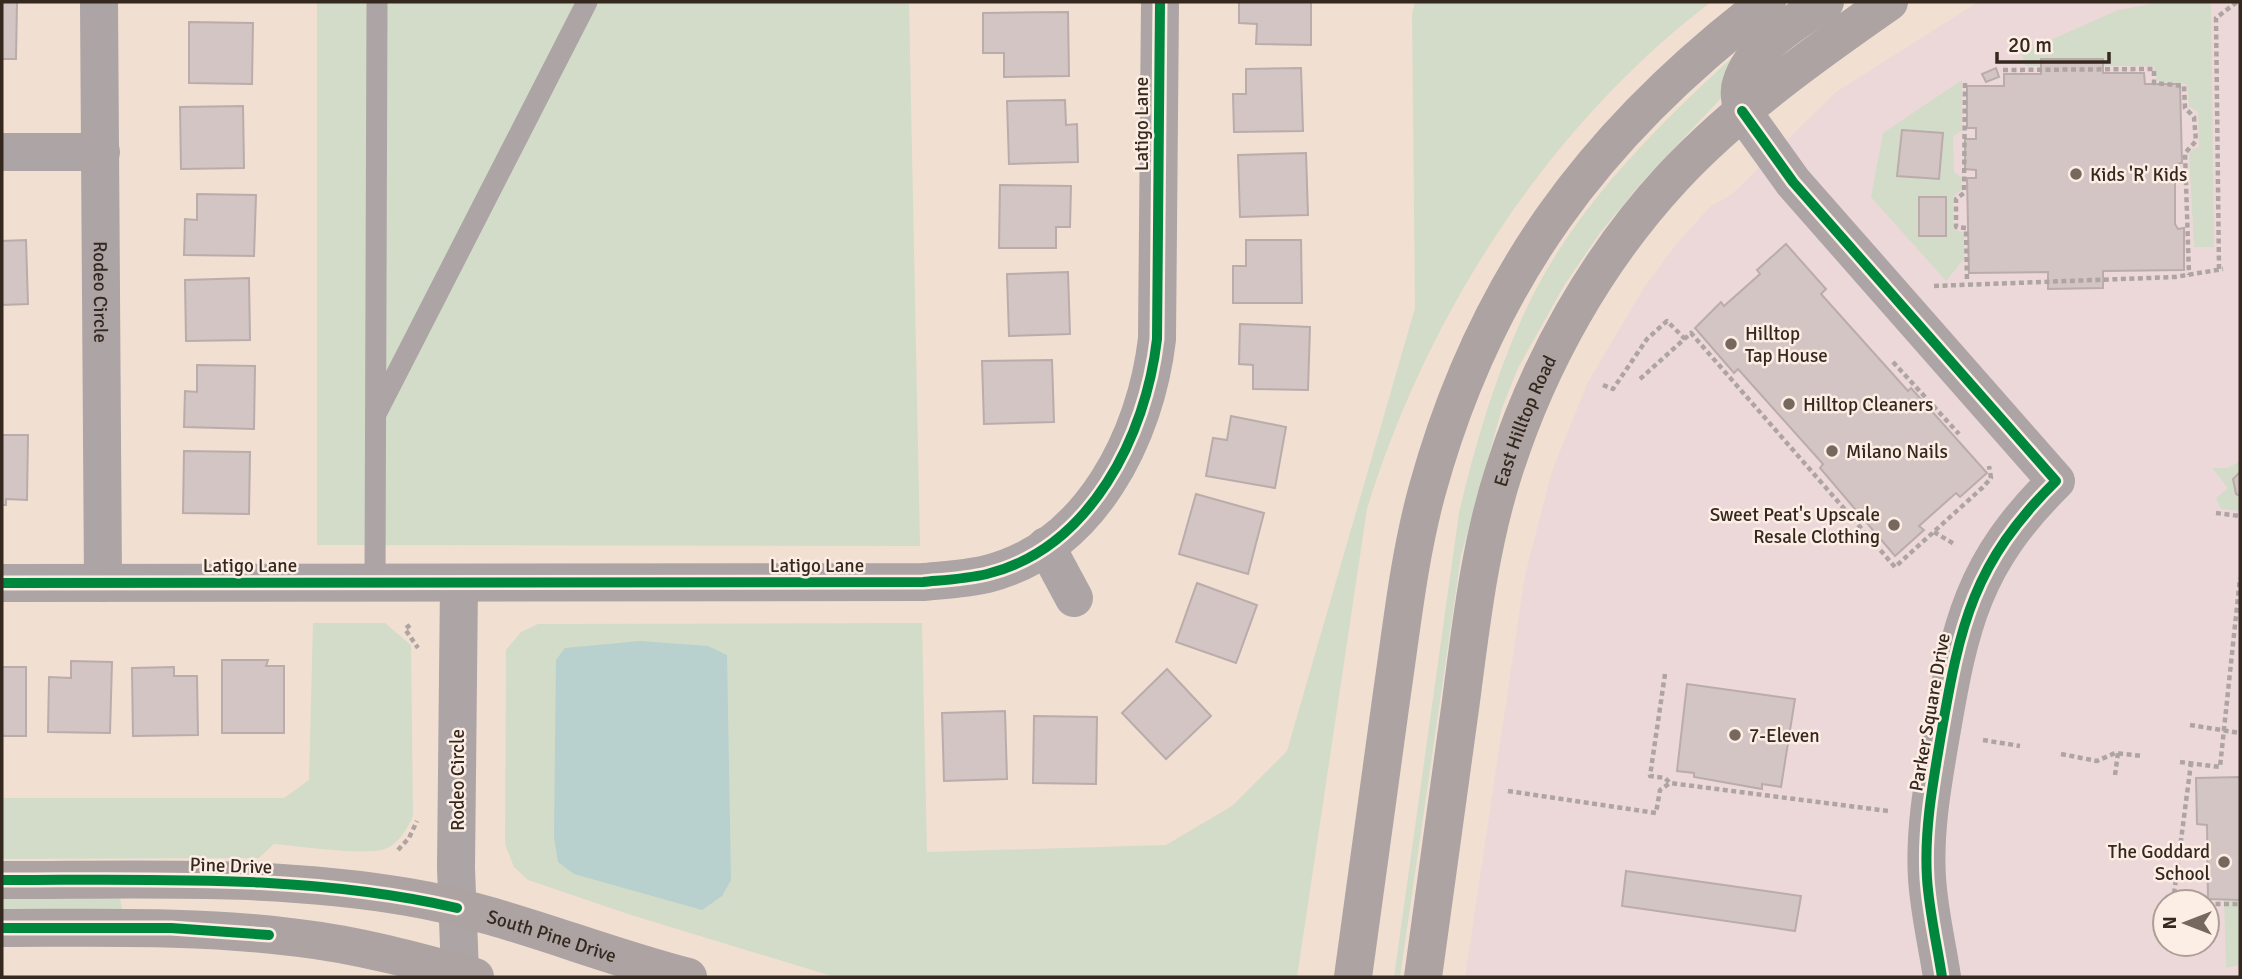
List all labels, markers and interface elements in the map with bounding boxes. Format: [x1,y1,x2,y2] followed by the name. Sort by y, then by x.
[1997,21,2109,65] scale bar
[2008,32,2052,58] text: 20 m
[1130,77,1154,171] street label: Latigo Lane
[2090,163,2187,187] place label: Kids 'R' Kids
[2068,166,2084,182] marker: Kids 'R' Kids
[88,241,112,343] street label: Rodeo Circle
[1745,322,1828,368] place label: Hilltop Tap House
[1723,336,1739,352] marker: Hilltop Tap House
[1489,352,1562,490] street label: East Hilltop Road
[1803,393,1933,417] place label: Hilltop Cleaners
[1781,396,1797,412] marker: Hilltop Cleaners
[1846,440,1948,464] place label: Milano Nails
[1824,443,1840,459] marker: Milano Nails
[1710,503,1880,549] place label: Sweet Peat's Upscale Resale Clothing
[1886,517,1902,533] marker: Sweet Peat's Upscale Resale Clothing
[203,554,297,578] street label: Latigo Lane
[770,554,864,578] street label: Latigo Lane
[1904,631,1956,793] street label: Parker Square Drive
[1749,724,1820,748] place label: 7-Eleven
[1727,727,1743,743] marker: 7-Eleven
[446,729,470,831] street label: Rodeo Circle
[2108,840,2210,886] place label: The Goddard School
[189,853,273,879] street label: Pine Drive
[2216,854,2232,870] marker: The Goddard School
[2151,888,2221,958] north arrow
[484,905,619,968] street label: South Pine Drive
[2158,916,2182,930] text: N

